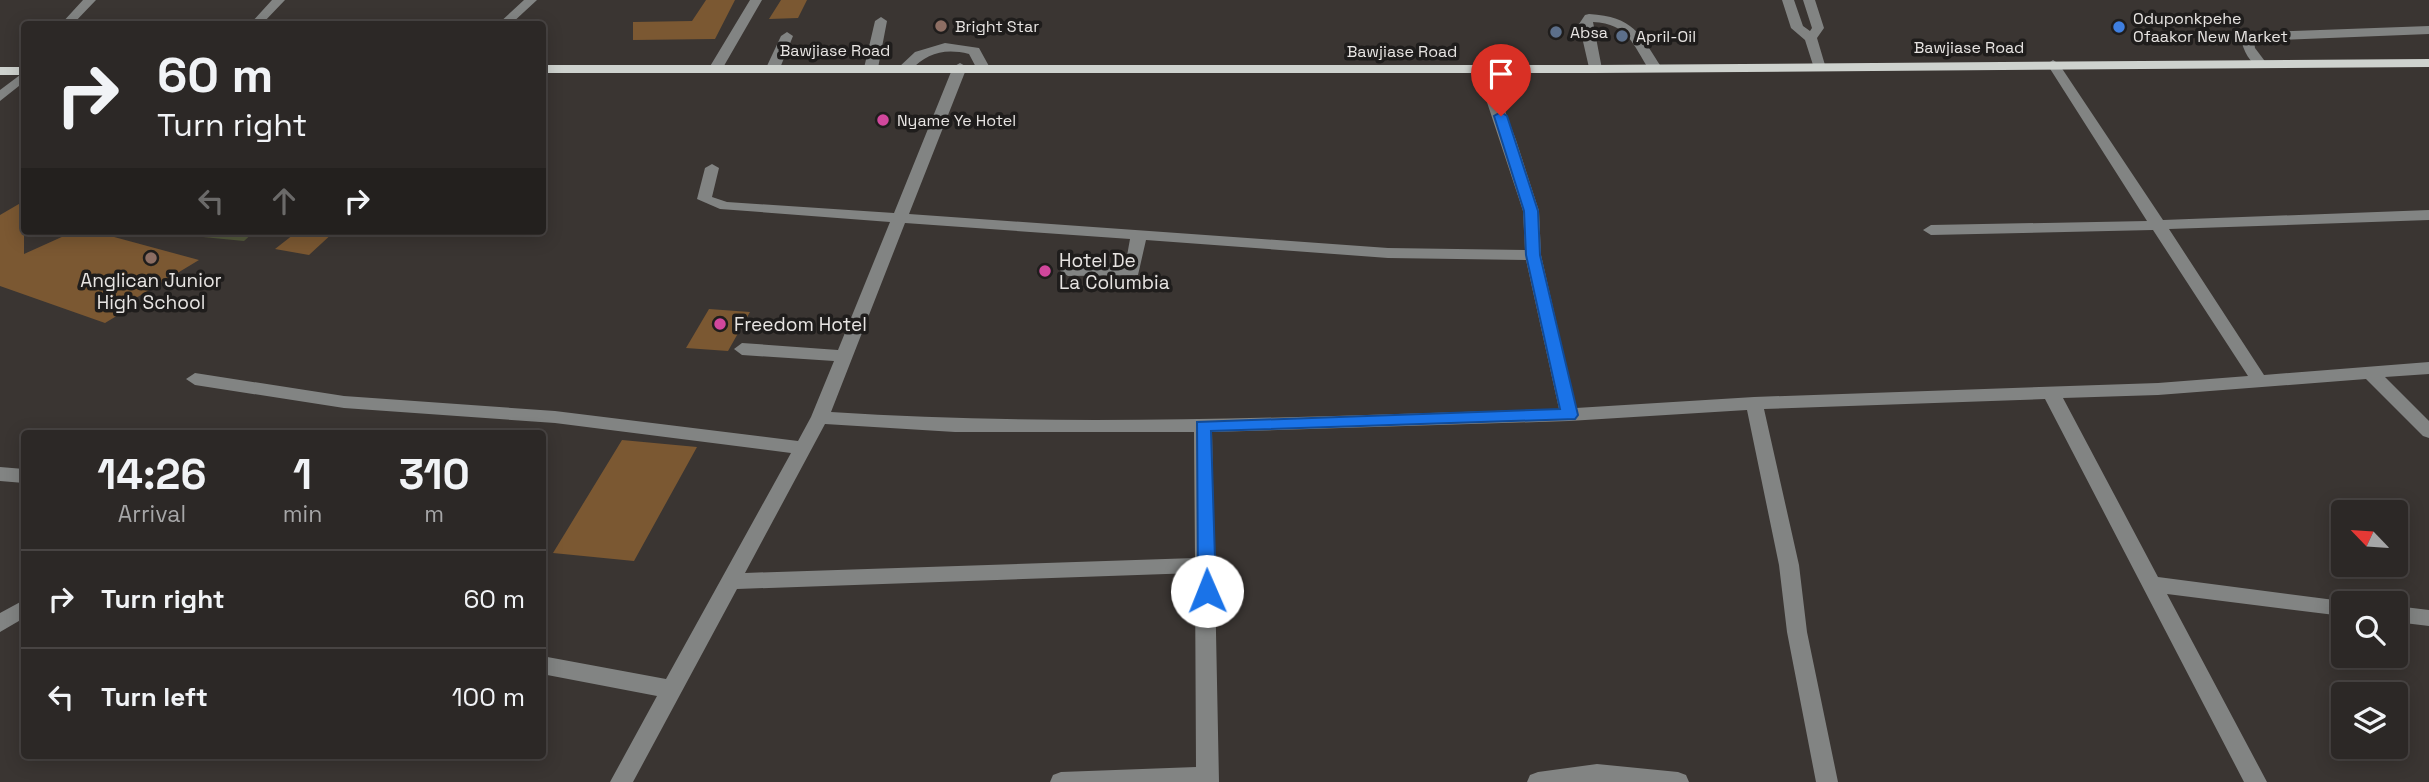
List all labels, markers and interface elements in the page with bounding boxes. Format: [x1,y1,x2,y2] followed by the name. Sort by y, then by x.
[2133,8,2288,47] place label: Oduponkpehe Ofaakor New Market
[955,16,1039,37] place label: Bright Star
[933,18,949,34] marker: Bright Star
[2111,19,2127,35] marker: Oduponkpehe Ofaakor New Market
[1570,22,1608,43] place label: Absa
[1548,24,1564,40] marker: Absa
[1636,26,1696,47] place label: April-Oil
[1614,28,1630,44] marker: April-Oil
[1914,37,2024,58] street label: Bawjiase Road
[780,40,890,61] street label: Bawjiase Road
[1347,41,1457,62] street label: Bawjiase Road
[157,44,273,106] text: 60 m
[1471,44,1531,116] pin
[42,49,133,140] icon: right
[1482,55,1520,93] icon: arrive
[157,105,307,145] text: Turn right
[897,110,1016,131] place label: Nyame Ye Hotel
[875,112,891,128] marker: Nyame Ye Hotel
[192,182,230,220] icon: left
[265,182,303,220] icon: ahead
[338,182,376,220] icon: right
[1059,248,1170,295] place label: Hotel De La Columbia
[143,250,159,266] marker: Anglican Junior High School
[1037,263,1053,279] marker: Hotel De La Columbia
[80,268,222,315] place label: Anglican Junior High School
[734,312,867,337] place label: Freedom Hotel
[712,316,728,332] marker: Freedom Hotel
[97,448,206,501] text: 14:26
[293,448,312,501] text: 1
[399,448,470,501] text: 310
[118,499,186,529] text: Arrival
[283,499,322,529] text: min
[424,499,444,529] text: m
[2331,500,2408,578] north arrow
[2331,500,2408,759] map controls
[1170,554,1244,628] position arrow
[42,580,80,618] icon: right
[101,582,225,616] text: Turn right
[463,582,525,616] text: 60 m
[2331,591,2408,668] button: search
[42,678,80,716] icon: left
[101,680,208,714] text: Turn left
[452,680,525,714] text: 100 m
[2331,682,2408,759] button: layers

